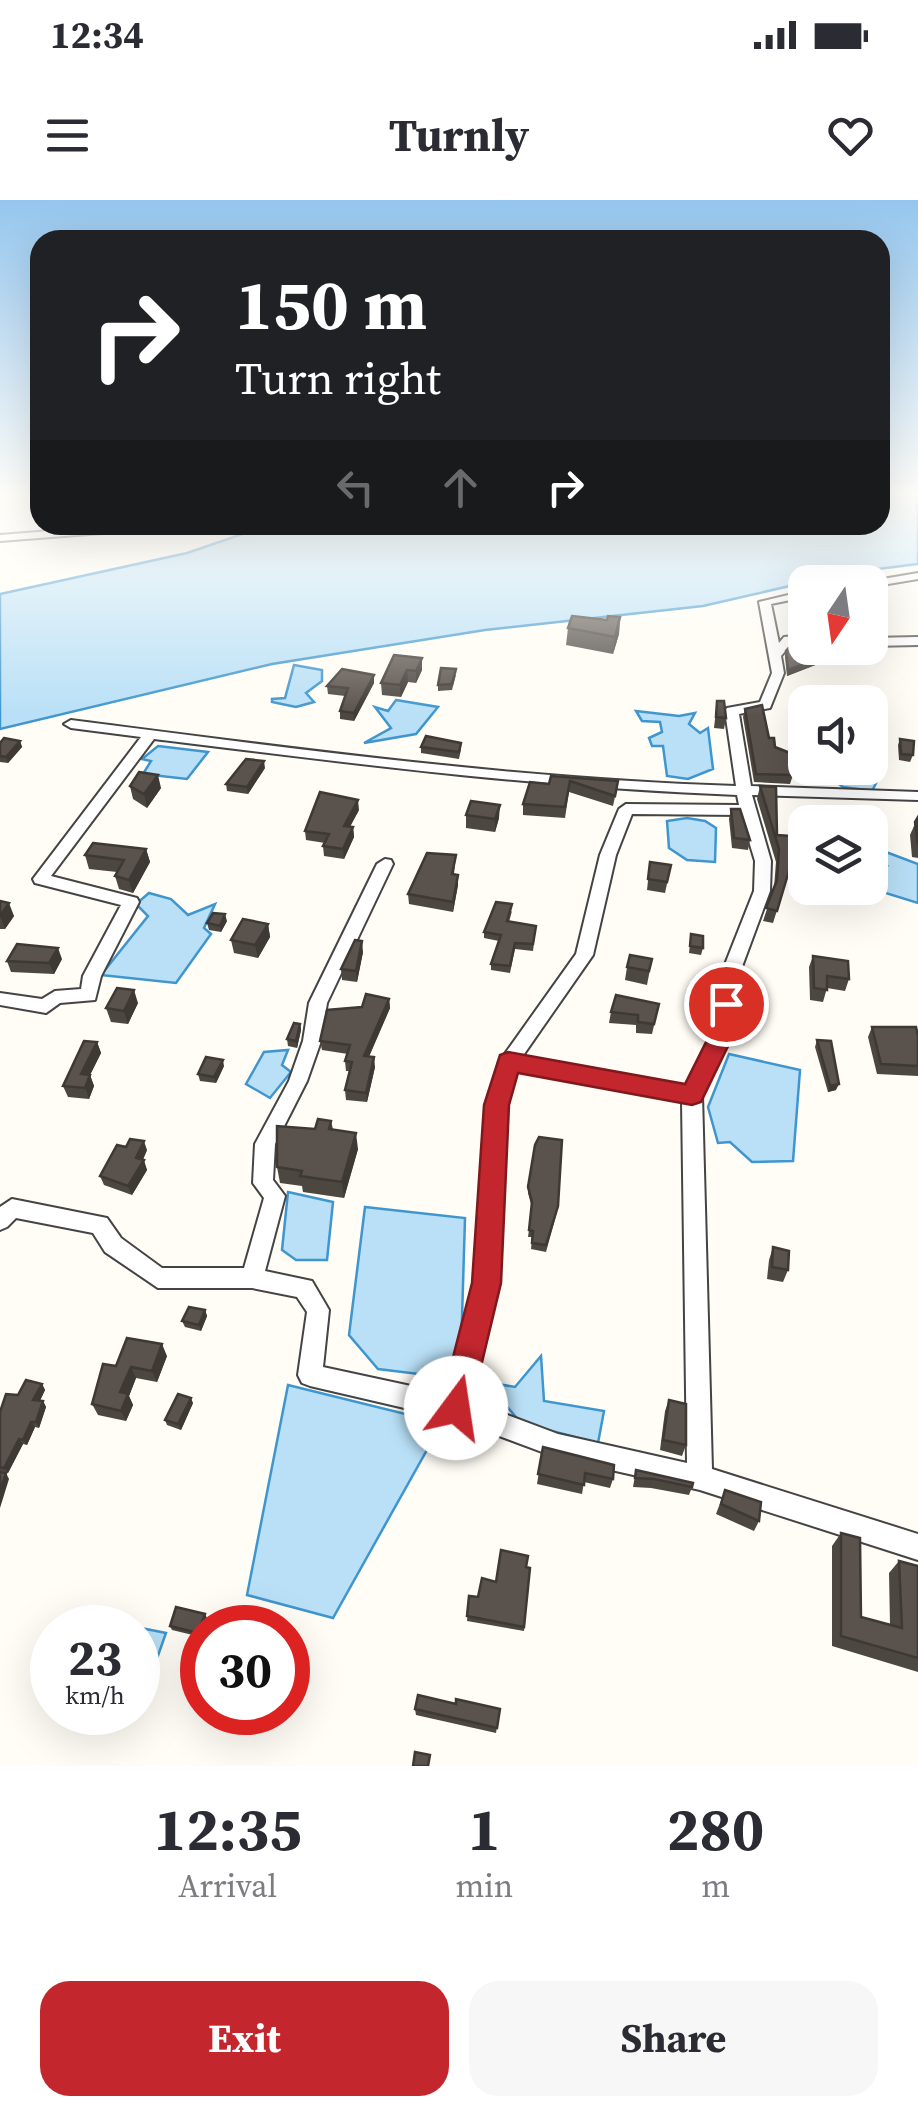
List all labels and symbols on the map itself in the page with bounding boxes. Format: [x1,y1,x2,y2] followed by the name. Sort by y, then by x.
[788,565,888,665] north arrow
[684,962,769,1047] pin
[404,1356,508,1460] position arrow
[180,1605,310,1735] speed limit sign: 30

